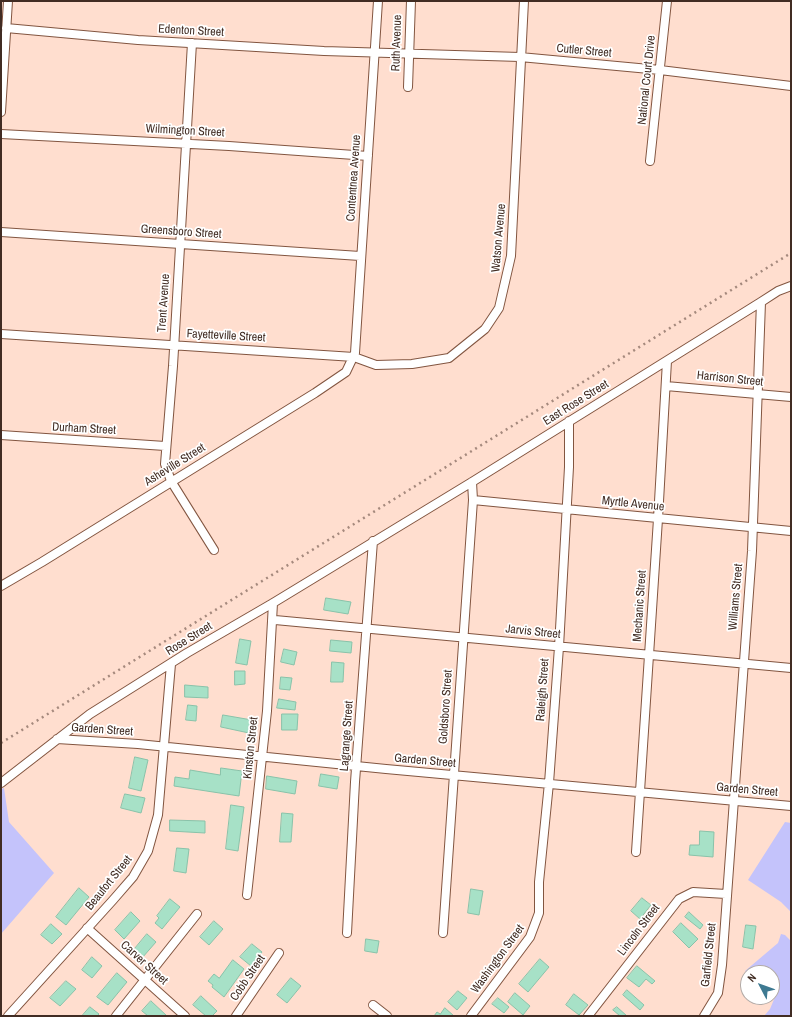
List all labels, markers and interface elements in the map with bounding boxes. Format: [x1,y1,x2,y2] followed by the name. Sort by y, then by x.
[389,14,405,72] street label: Ruth Avenue
[158,22,224,40] street label: Edenton Street
[635,35,659,125] street label: National Court Drive
[556,41,612,61] street label: Cutler Street
[145,122,225,140] street label: Wilmington Street
[344,134,364,222] street label: Contentnea Avenue
[489,203,509,273] street label: Watson Avenue
[140,222,222,242] street label: Greensboro Street
[155,273,173,333] street label: Trent Avenue
[186,327,266,345] street label: Fayetteville Street
[696,368,764,390] street label: Harrison Street
[541,377,611,429] street label: East Rose Street
[52,420,116,438] street label: Durham Street
[142,441,208,489] street label: Asheville Street
[601,494,665,514] street label: Myrtle Avenue
[726,563,746,631] street label: Williams Street
[630,570,650,642] street label: Mechanic Street
[163,619,215,659] street label: Rose Street
[505,622,561,642] street label: Jarvis Street
[534,658,552,722] street label: Raleigh Street
[436,669,456,745] street label: Goldsboro Street
[337,700,357,772] street label: Lagrange Street
[241,716,261,780] street label: Kinston Street
[71,721,133,739] street label: Garden Street
[394,751,456,771] street label: Garden Street
[716,780,778,800] street label: Garden Street
[83,853,135,913] street label: Beaufort Street
[615,901,663,959] street label: Lincoln Street
[468,922,528,996] street label: Washington Street
[698,922,720,988] street label: Garfield Street
[117,938,171,988] street label: Carver Street
[227,952,269,1004] street label: Cobb Street
[740,965,780,1005] north arrow
[744,971,759,985] text: N

